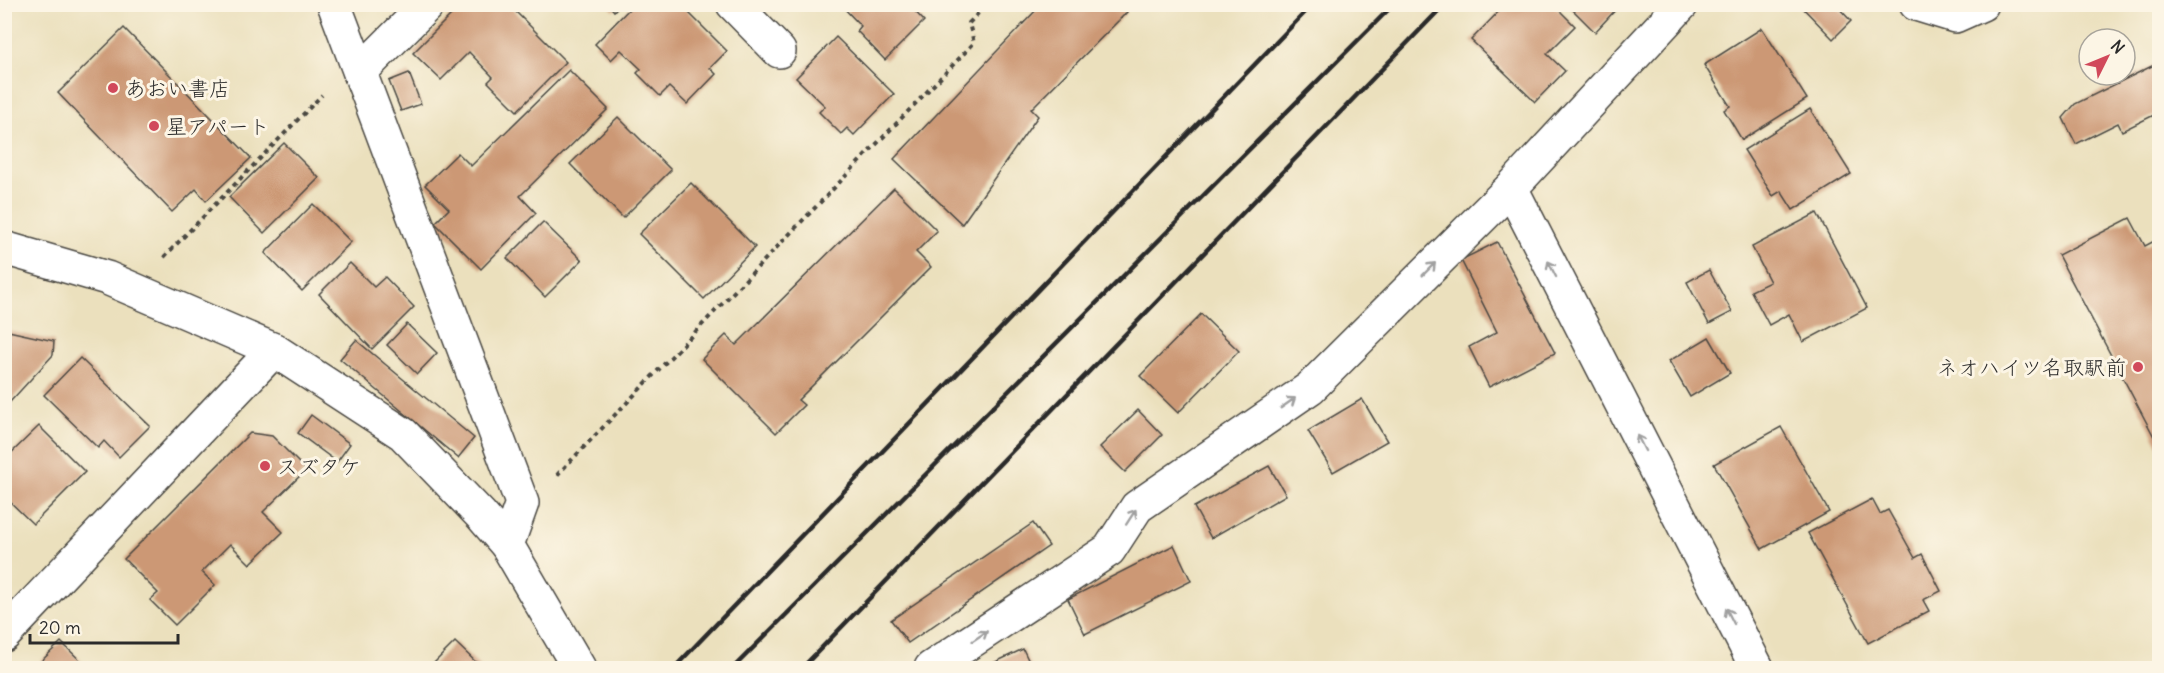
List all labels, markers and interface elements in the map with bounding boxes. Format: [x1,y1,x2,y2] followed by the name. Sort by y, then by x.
[2077,27,2137,87] north arrow
[2107,36,2129,58] text: N
[125,75,230,102] place label: あおい書店
[106,81,120,95] marker: あおい書店
[166,113,270,140] place label: 星アパート
[147,119,161,133] marker: 星アパート
[1546,261,1558,279] one-way arrow
[1422,262,1437,277] one-way arrow
[1937,354,2126,381] place label: ネオハイツ名取駅前
[2131,360,2145,374] marker: ネオハイツ名取駅前
[1280,397,1296,409] one-way arrow
[1635,434,1647,452] one-way arrow
[277,453,361,480] place label: スズタケ
[258,459,272,473] marker: スズタケ
[1125,509,1137,526] one-way arrow
[30,607,178,645] scale bar
[1724,608,1736,626] one-way arrow
[39,616,81,639] text: 20 m
[971,630,988,642] one-way arrow

